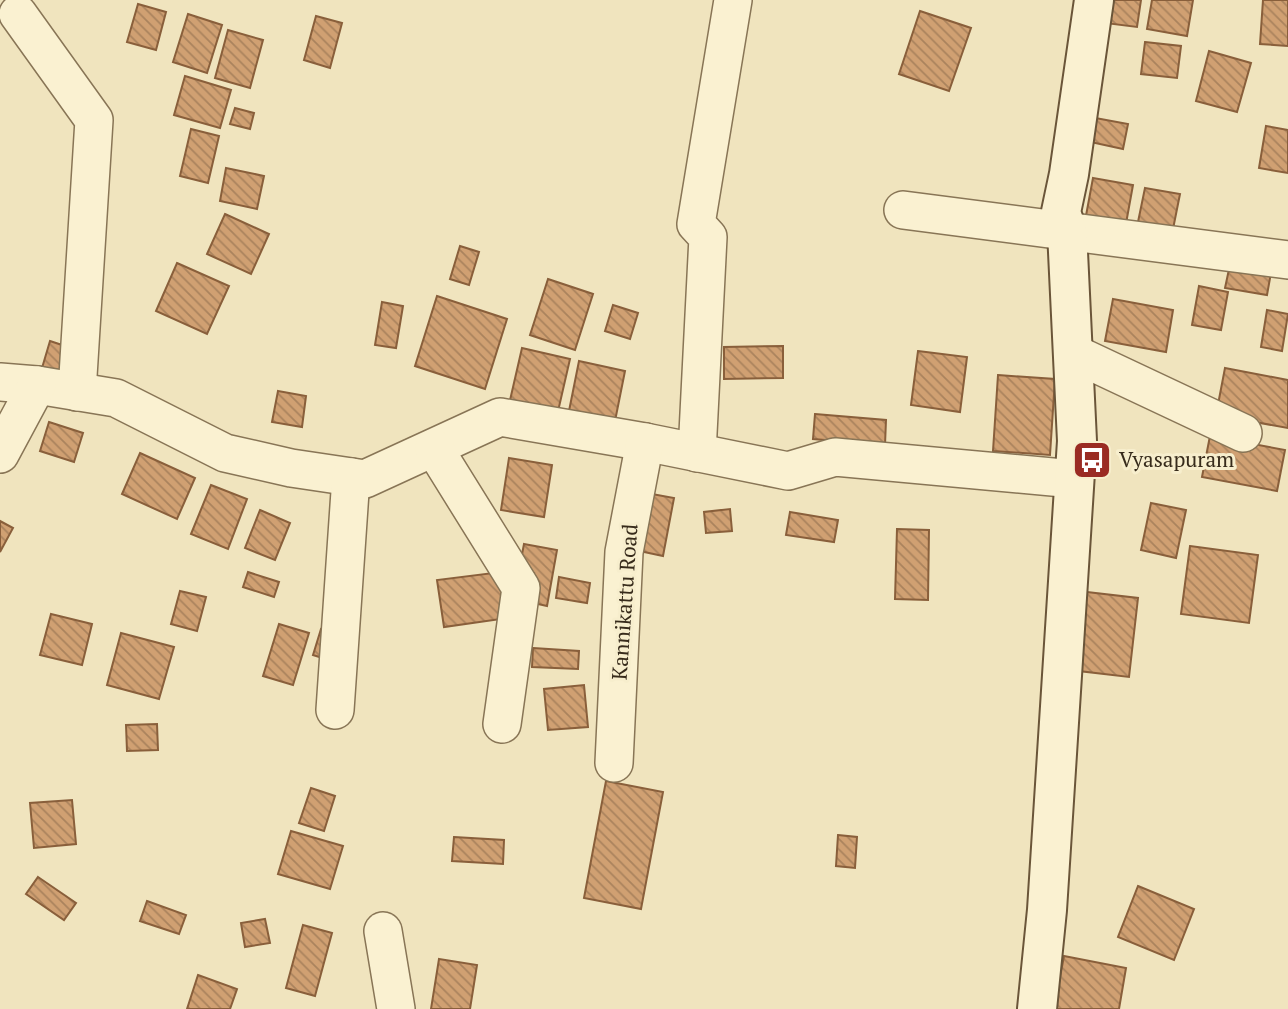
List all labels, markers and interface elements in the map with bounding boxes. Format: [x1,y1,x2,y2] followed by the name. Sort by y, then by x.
[1071,439,1113,481] bus stop icon: Vyasapuram
[1119,445,1234,473] place label: Vyasapuram
[605,523,643,681] street label: Kannikattu Road

